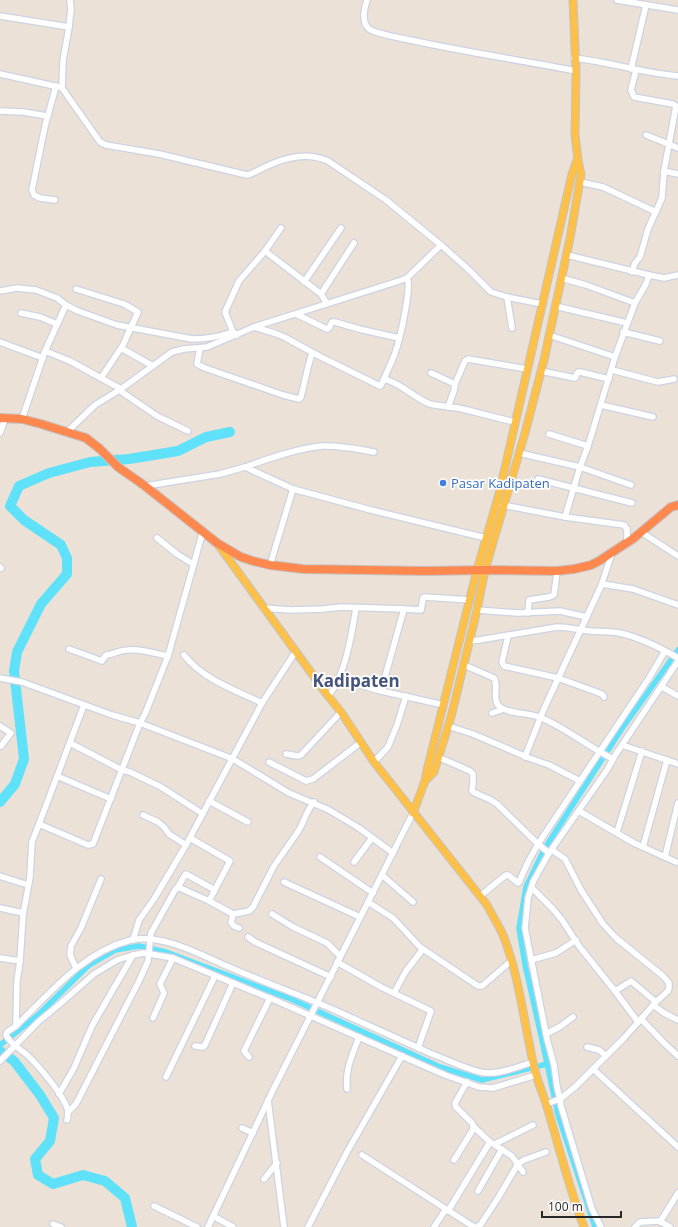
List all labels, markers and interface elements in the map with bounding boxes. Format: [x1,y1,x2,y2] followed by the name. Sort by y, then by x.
[451,474,550,492] place label: Pasar Kadipaten
[438,478,448,488] marker: Pasar Kadipaten
[312,669,400,692] district label: Kadipaten
[542,1193,621,1219] scale bar
[548,1198,583,1215] text: 100 m

